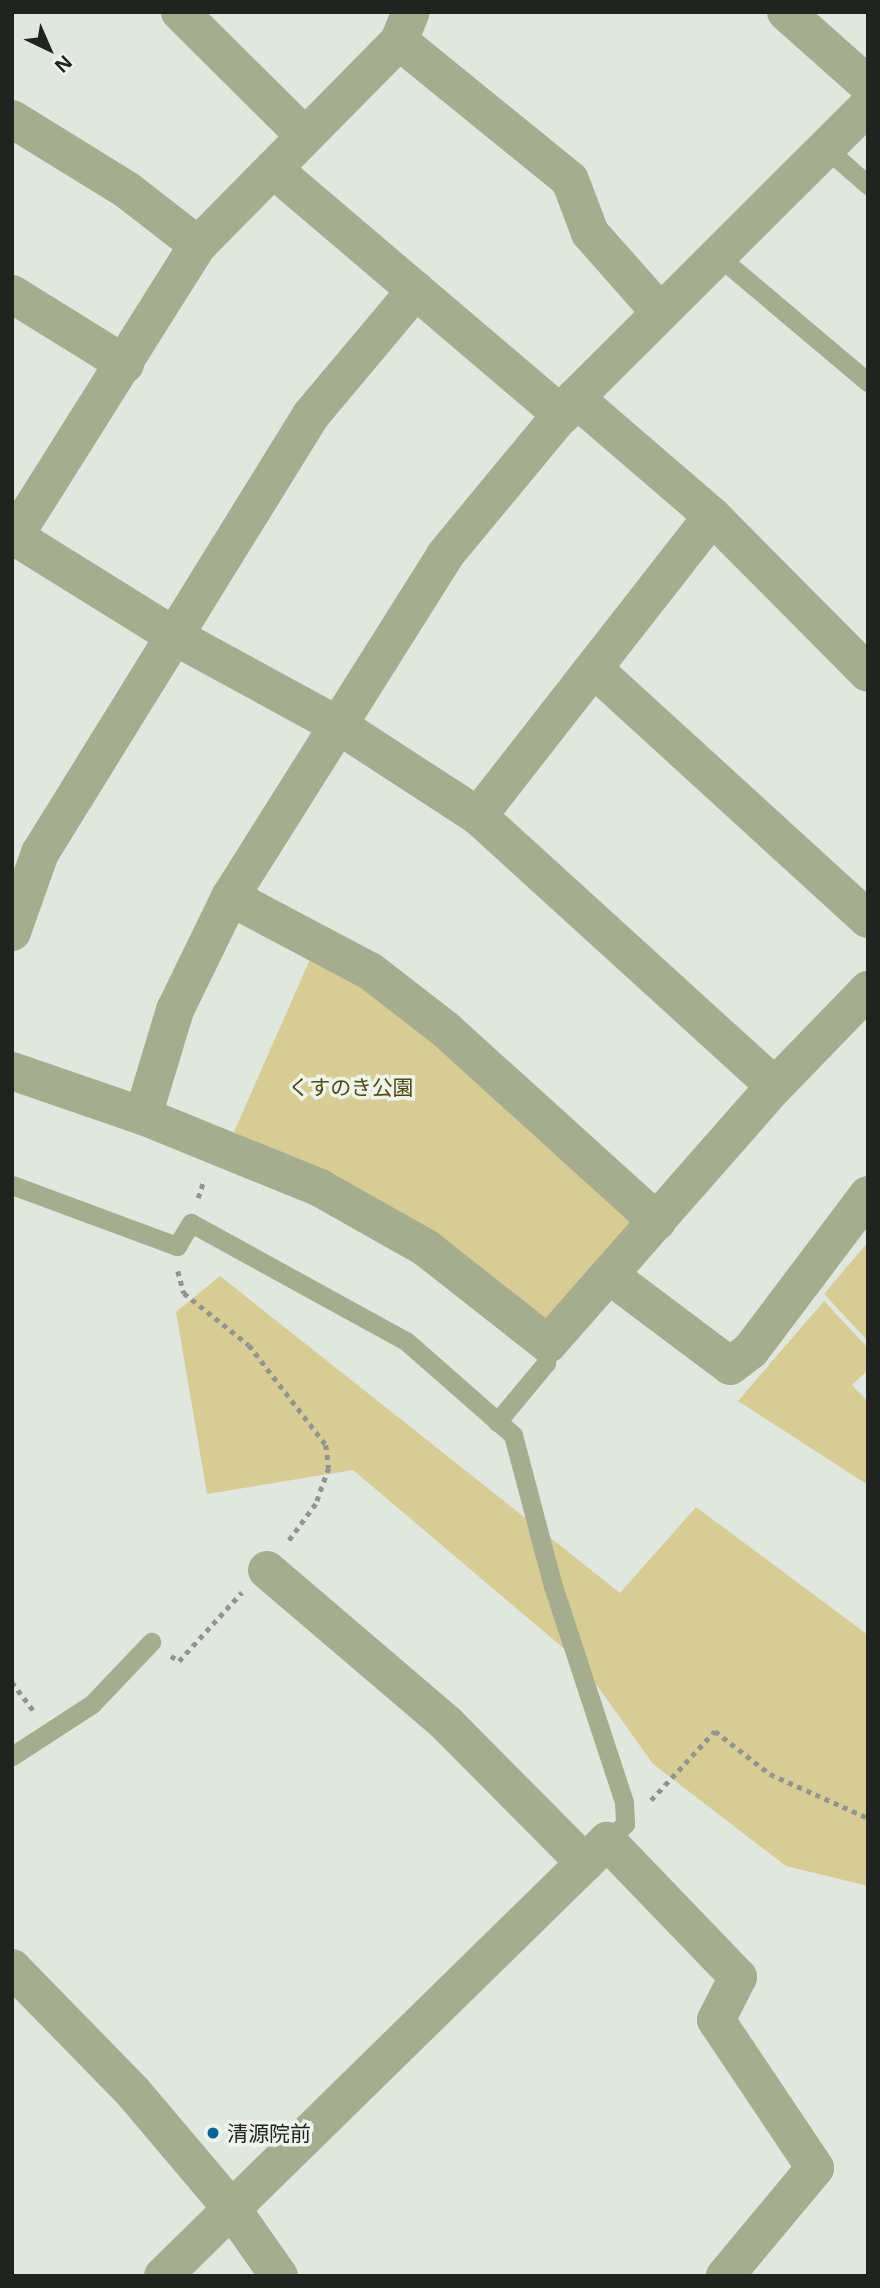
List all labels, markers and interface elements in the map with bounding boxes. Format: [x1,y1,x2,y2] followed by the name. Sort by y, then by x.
[14,14,84,84] north arrow
[49,49,78,79] text: N
[288,1074,414,1100] park label: くすのき公園
[227,2120,311,2146] place label: 清源院前
[205,2125,221,2141] marker: 清源院前

